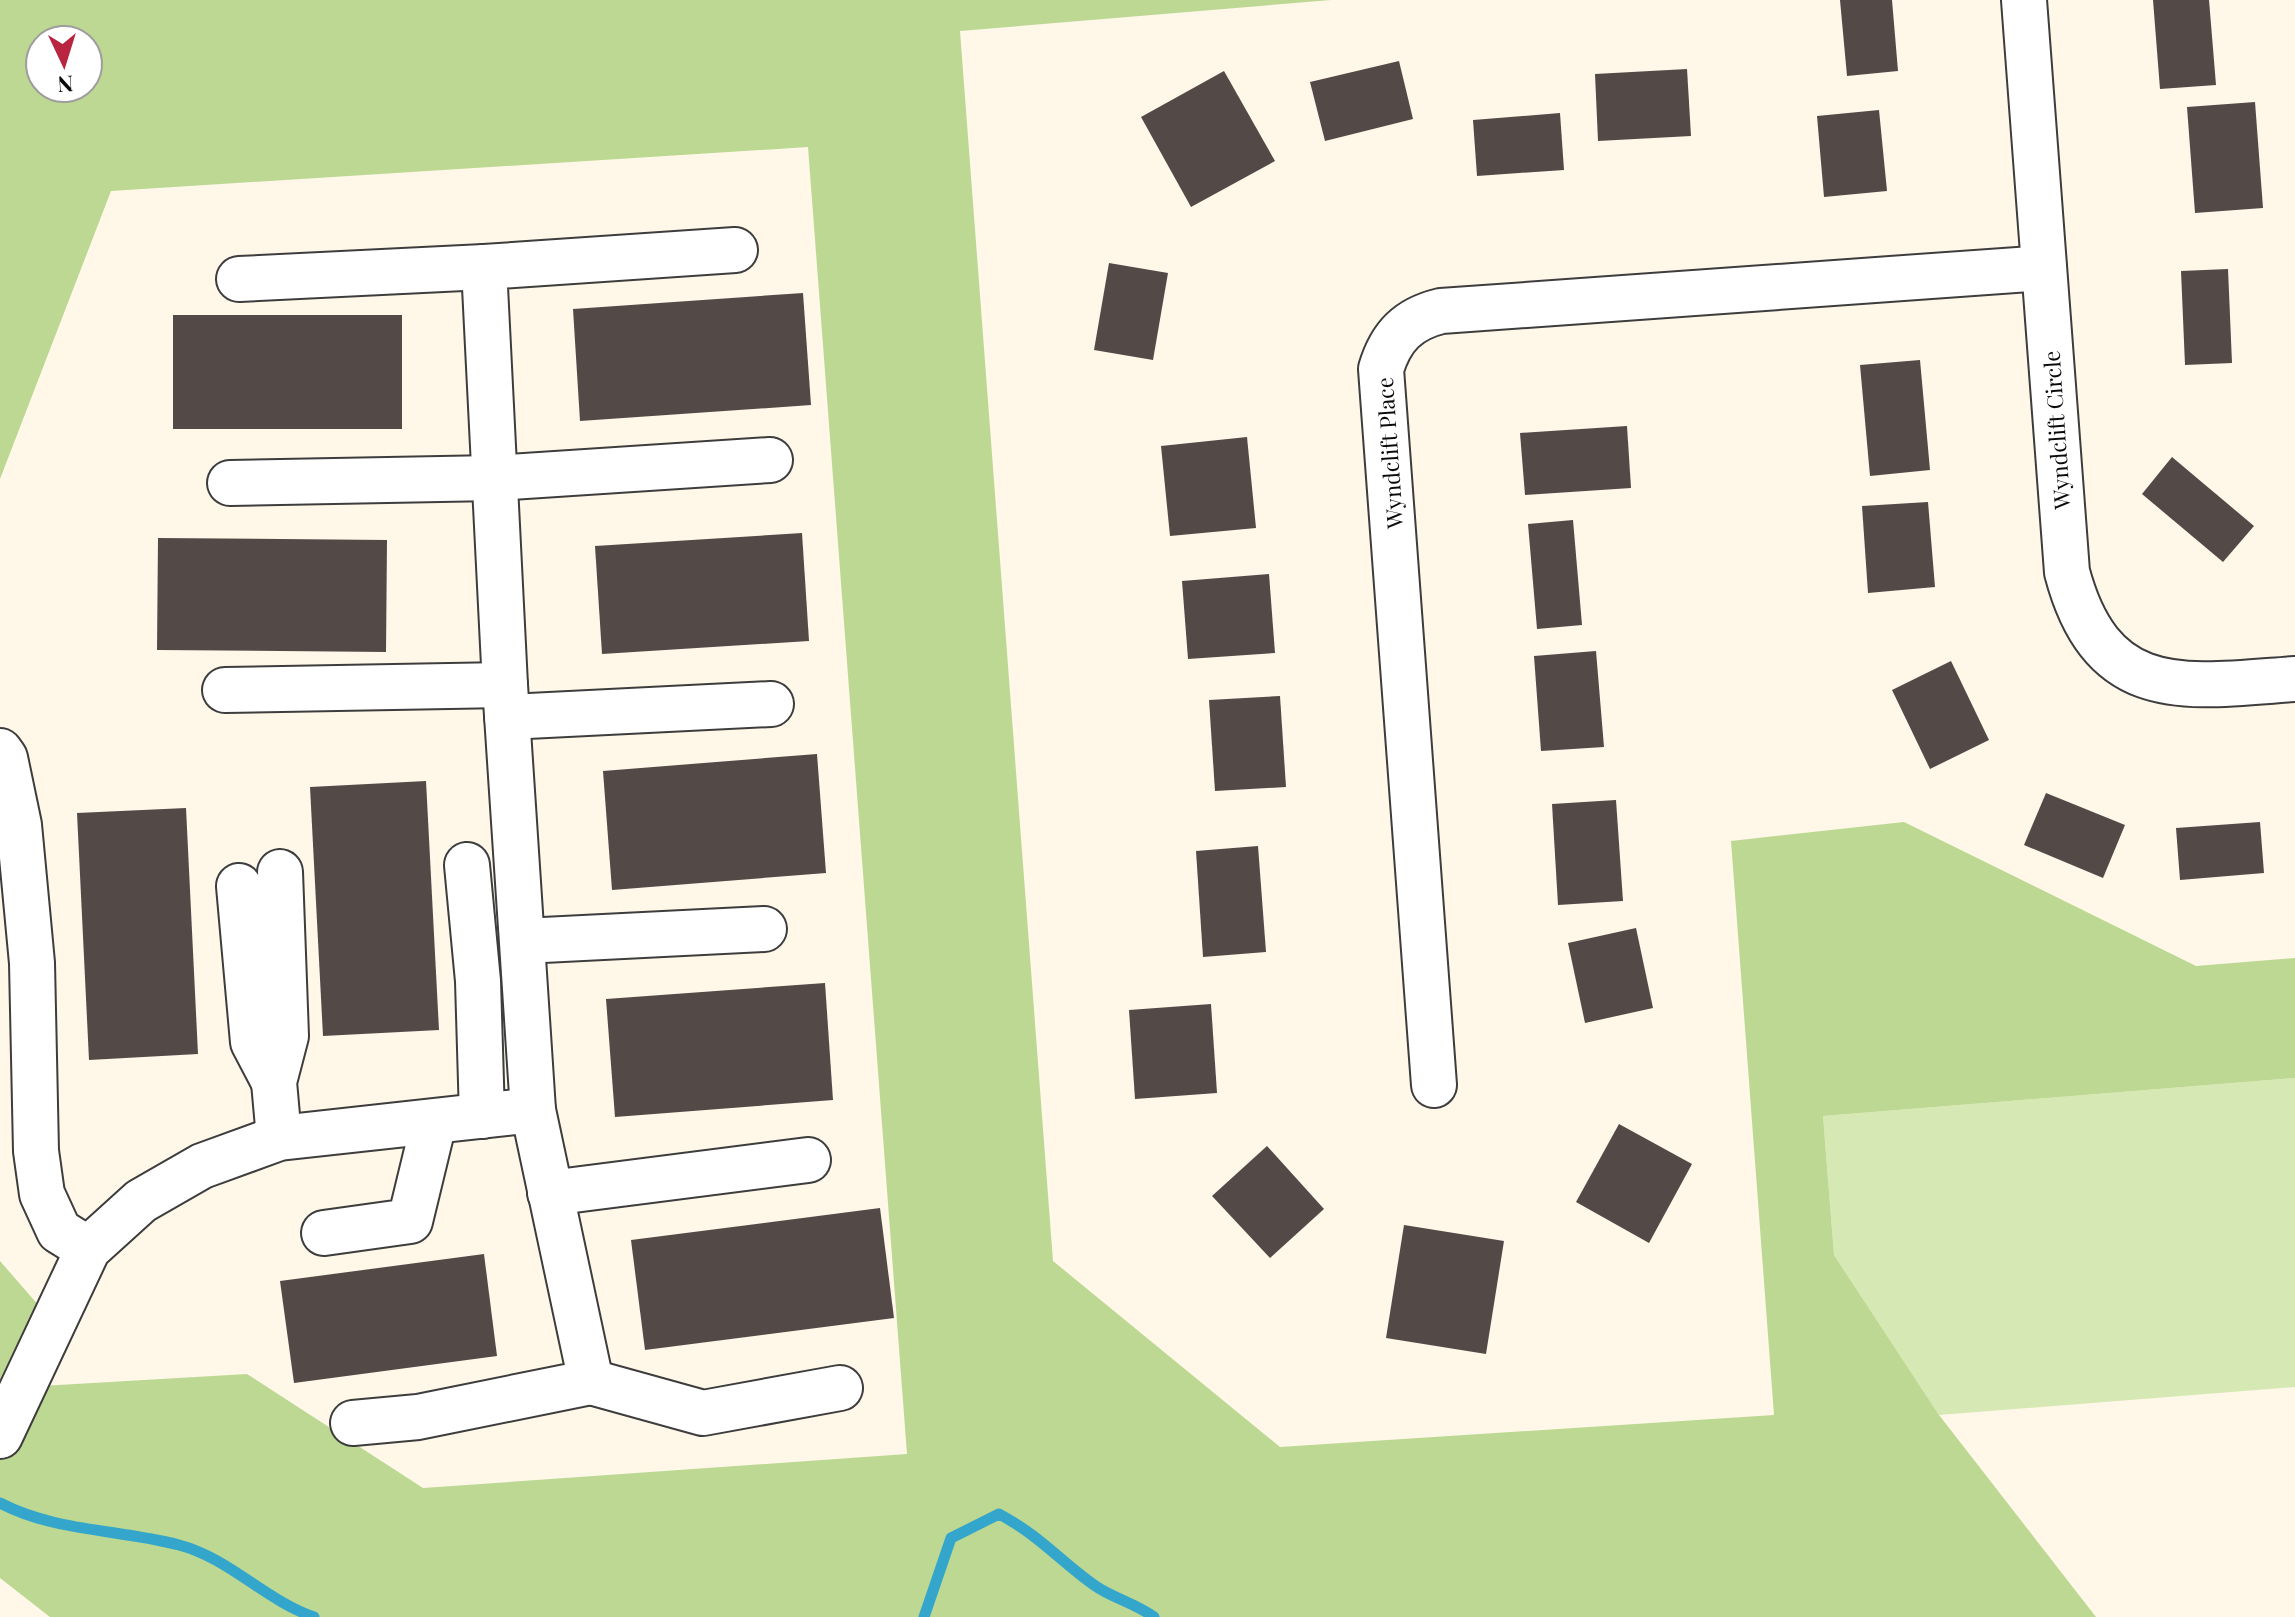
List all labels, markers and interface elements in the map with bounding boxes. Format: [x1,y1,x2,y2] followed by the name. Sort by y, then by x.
[24,24,104,104] north arrow
[56,69,74,100] text: N
[2035,350,2077,511] street label: Wyndclift Circle
[1369,376,1409,531] street label: Wyndclift Place

